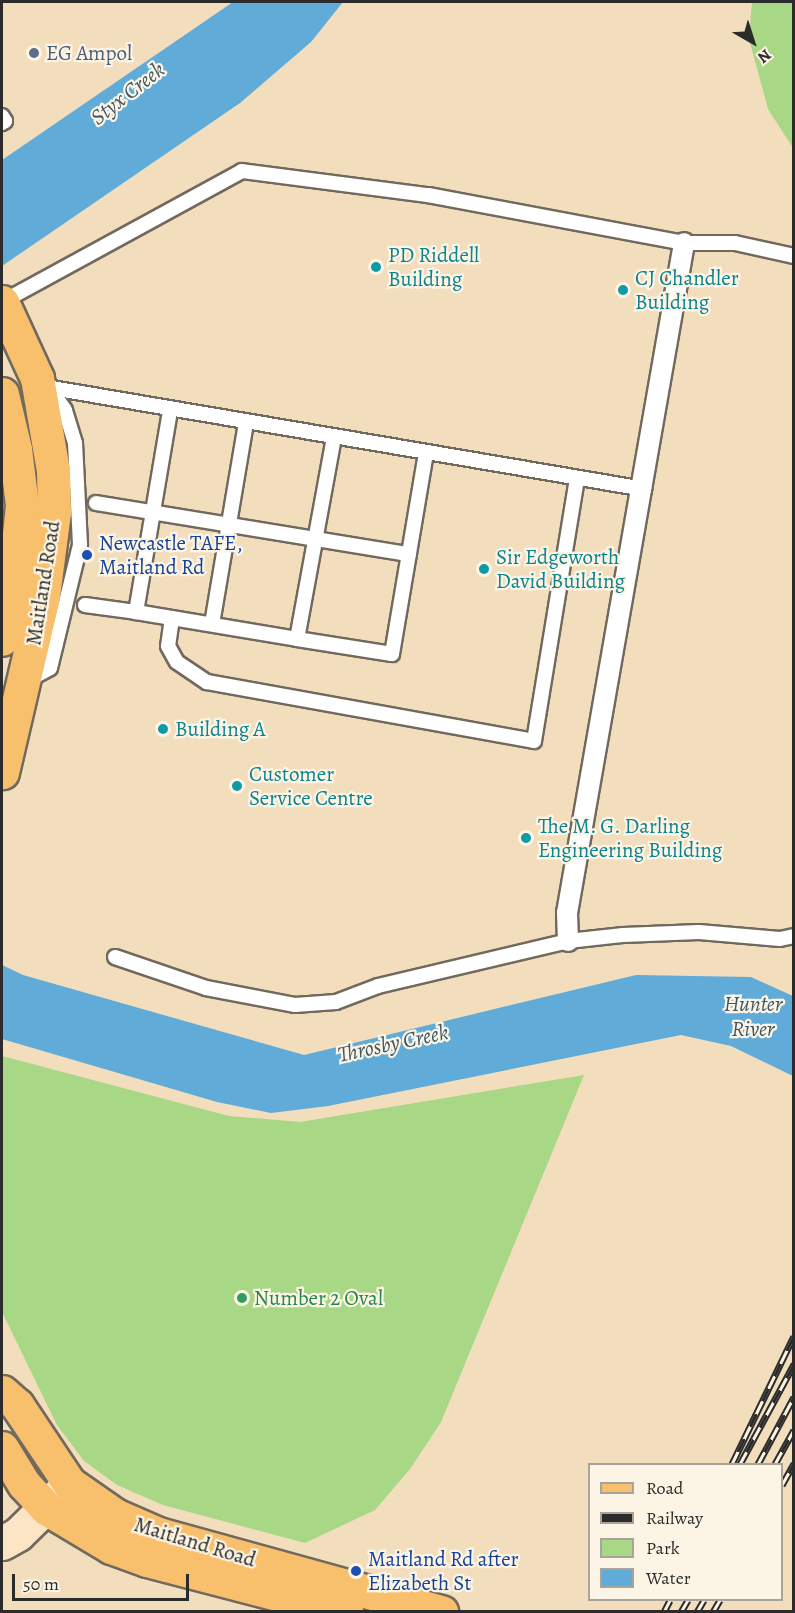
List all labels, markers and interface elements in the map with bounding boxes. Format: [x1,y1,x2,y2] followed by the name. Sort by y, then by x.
[723,12,783,72] north arrow
[46,40,132,66] place label: EG Ampol
[753,44,776,68] text: N
[27,46,41,60] marker: EG Ampol
[86,57,170,131] water label: Styx Creek
[388,242,479,292] place label: PD Riddell Building
[369,260,383,274] marker: PD Riddell Building
[635,265,739,315] place label: CJ Chandler Building
[616,283,630,297] marker: CJ Chandler Building
[21,519,65,647] street label: Maitland Road
[99,530,243,580] place label: Newcastle TAFE, Maitland Rd
[496,544,625,594] place label: Sir Edgeworth David Building
[80,548,94,562] marker: Newcastle TAFE, Maitland Rd
[477,562,491,576] marker: Sir Edgeworth David Building
[175,716,266,742] place label: Building A
[156,722,170,736] marker: Building A
[249,761,373,811] place label: Customer Service Centre
[230,779,244,793] marker: Customer Service Centre
[538,813,722,863] place label: The M. G. Darling Engineering Building
[519,831,533,845] marker: The M. G. Darling Engineering Building
[724,991,782,1042] water label: Hunter River
[335,1019,451,1069] water label: Throsby Creek
[254,1285,383,1311] place label: Number 2 Oval
[235,1291,249,1305] marker: Number 2 Oval
[588,1463,783,1601] legend
[646,1476,683,1500] text: Road
[646,1506,703,1530] text: Railway
[131,1512,259,1572] street label: Maitland Road
[646,1536,680,1560] text: Park
[368,1546,519,1596] place label: Maitland Rd after Elizabeth St
[15,1562,192,1600] scale bar
[349,1564,363,1578] marker: Maitland Rd after Elizabeth St
[646,1566,691,1590] text: Water
[23,1572,59,1596] text: 50 m

